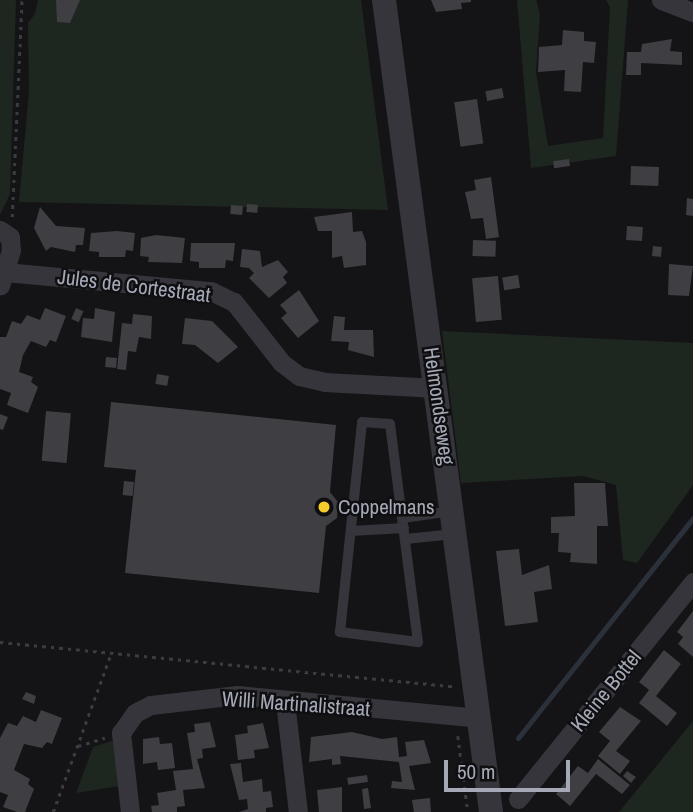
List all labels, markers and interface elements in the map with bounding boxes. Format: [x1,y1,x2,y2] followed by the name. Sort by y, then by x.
[56,264,212,308] street label: Jules de Cortestraat
[418,345,460,467] street label: Helmondseweg
[338,494,435,520] place label: Coppelmans
[316,499,332,515] marker: Coppelmans
[565,645,647,737] street label: Kleine Bottel
[221,686,371,722] street label: Willi Martinalistraat
[448,746,574,790] scale bar
[457,757,495,786] text: 50 m

